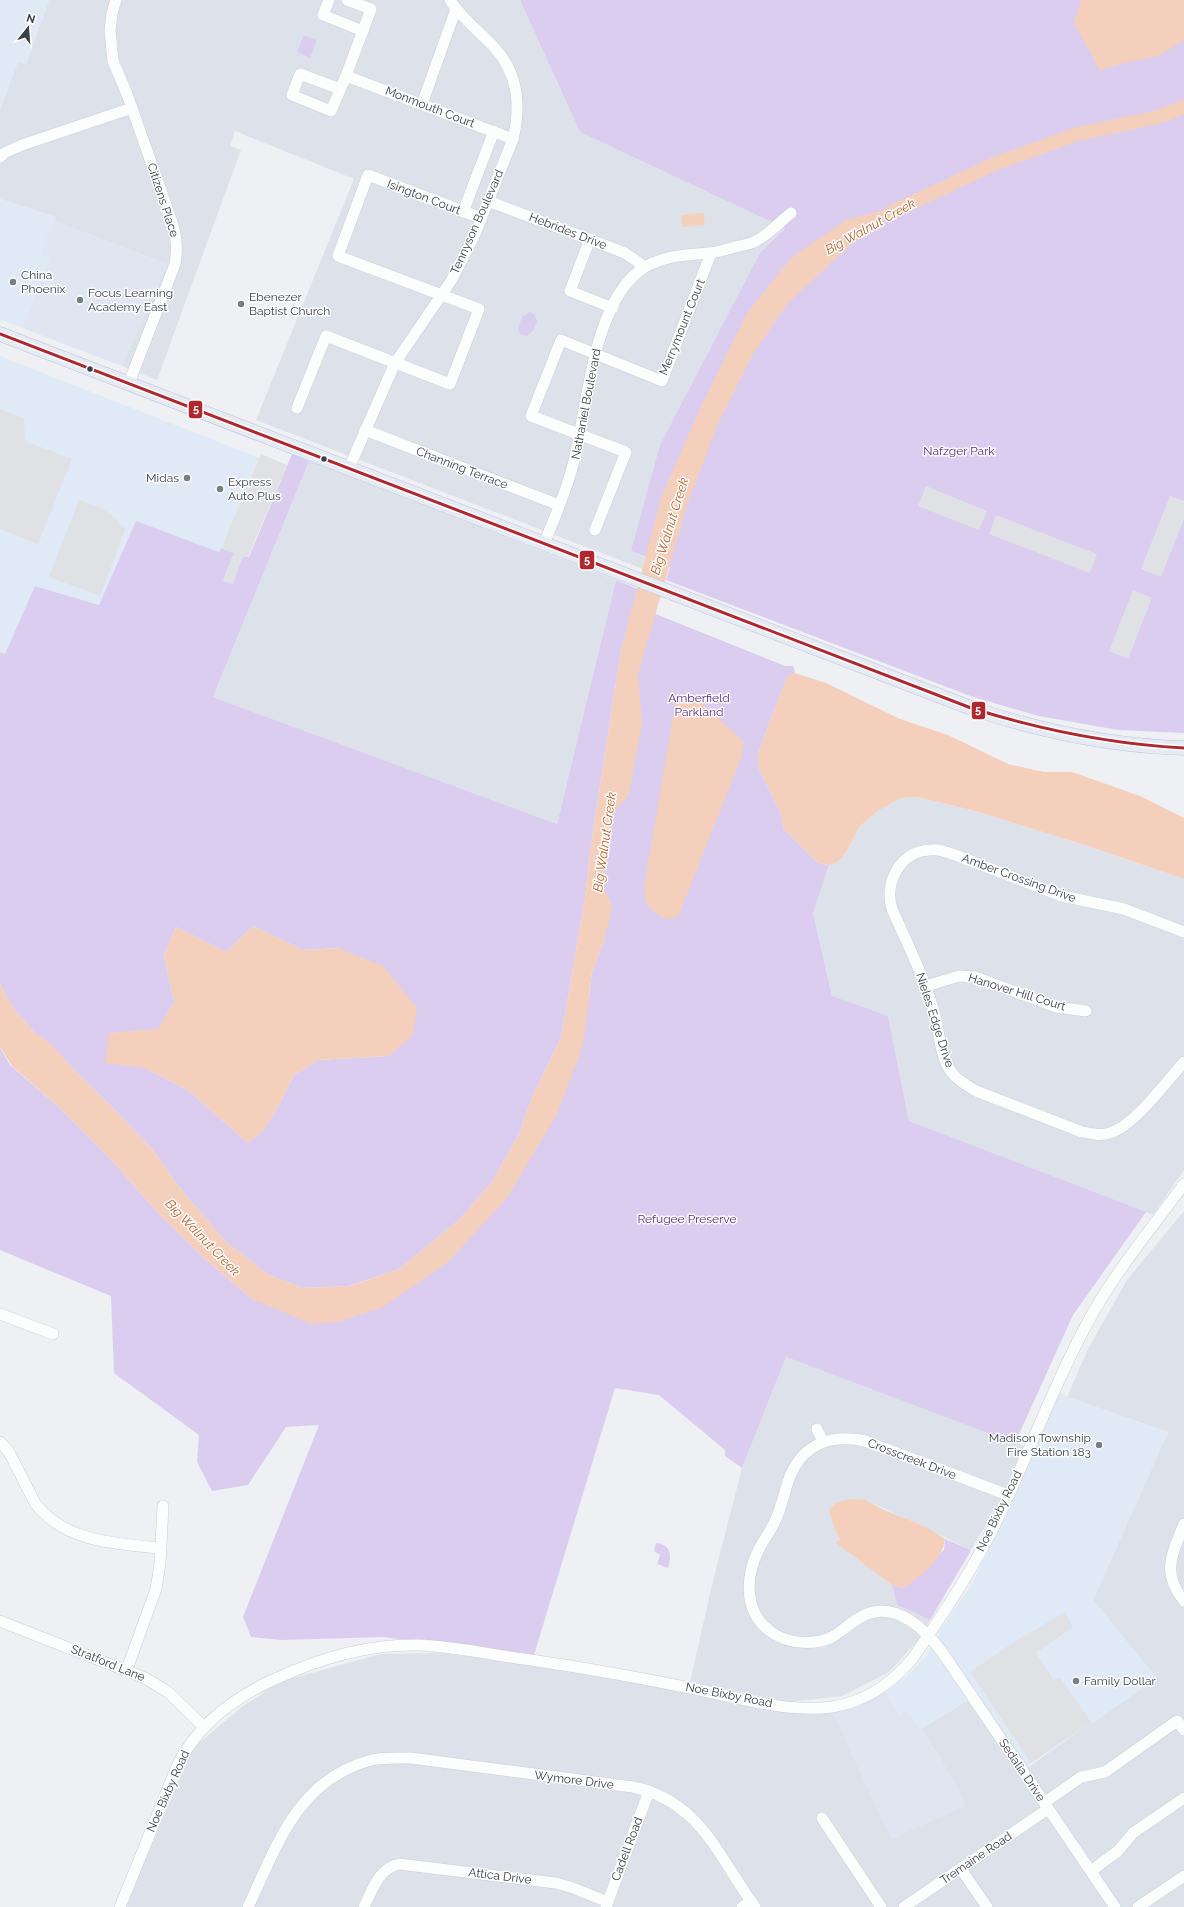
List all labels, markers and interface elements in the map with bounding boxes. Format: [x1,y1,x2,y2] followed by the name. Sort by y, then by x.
[8,8,48,48] north arrow
[25,11,37,26] text: N
[383,84,477,130] street label: Monmouth Court
[144,161,182,239] street label: Citizens Place
[448,168,506,276] street label: Tennyson Boulevard
[385,177,463,217] street label: Isington Court
[823,195,918,257] water label: Big Walnut Creek
[527,210,609,252] street label: Hebrides Drive
[21,268,65,296] place label: China Phoenix
[8,277,18,287] marker: China Phoenix
[656,277,708,377] street label: Merrymount Court
[88,286,173,314] place label: Focus Learning Academy East
[249,290,330,318] place label: Ebenezer Baptist Church
[75,295,85,305] marker: Focus Learning Academy East
[236,299,246,309] marker: Ebenezer Baptist Church
[568,347,604,461] street label: Nathaniel Boulevard
[85,364,95,374] unlabelled marker
[188,400,203,419] line badge: 5
[193,403,199,416] text: 5
[414,444,510,492] street label: Channing Terrace
[923,444,995,458] park label: Nafzger Park
[319,454,329,464] unlabelled marker
[146,471,179,485] place label: Midas
[182,473,192,483] marker: Midas
[228,475,281,503] place label: Express Auto Plus
[648,476,691,576] water label: Big Walnut Creek
[215,484,225,494] marker: Express Auto Plus
[579,550,595,570] line badge: 5
[584,554,590,567] text: 5
[668,691,730,719] park label: Amberfield Parkland
[971,701,986,720] line badge: 5
[975,704,981,717] text: 5
[590,791,619,893] water label: Big Walnut Creek
[960,851,1078,905] street label: Amber Crossing Drive
[913,971,957,1069] street label: Nieles Edge Drive
[967,971,1067,1013] street label: Hanover Hill Court
[162,1196,243,1279] water label: Big Walnut Creek
[637,1212,737,1226] park label: Refugee Preserve
[989,1431,1091,1459] place label: Madison Township Fire Station 183
[866,1436,958,1482] street label: Crosscreek Drive
[1094,1440,1104,1450] marker: Madison Township Fire Station 183
[973,1468,1025,1554] street label: Noe Bixby Road
[69,1642,147,1684] street label: Stratford Lane
[1084,1674,1157,1688] place label: Family Dollar
[1071,1676,1081,1686] marker: Family Dollar
[684,1680,774,1710] street label: Noe Bixby Road
[996,1736,1048,1804] street label: Sedalia Drive
[144,1748,192,1834] street label: Noe Bixby Road
[534,1768,614,1792] street label: Wymore Drive
[608,1815,646,1883] street label: Cadell Road
[938,1829,1014,1887] street label: Tremaine Road
[468,1865,532,1887] street label: Attica Drive

